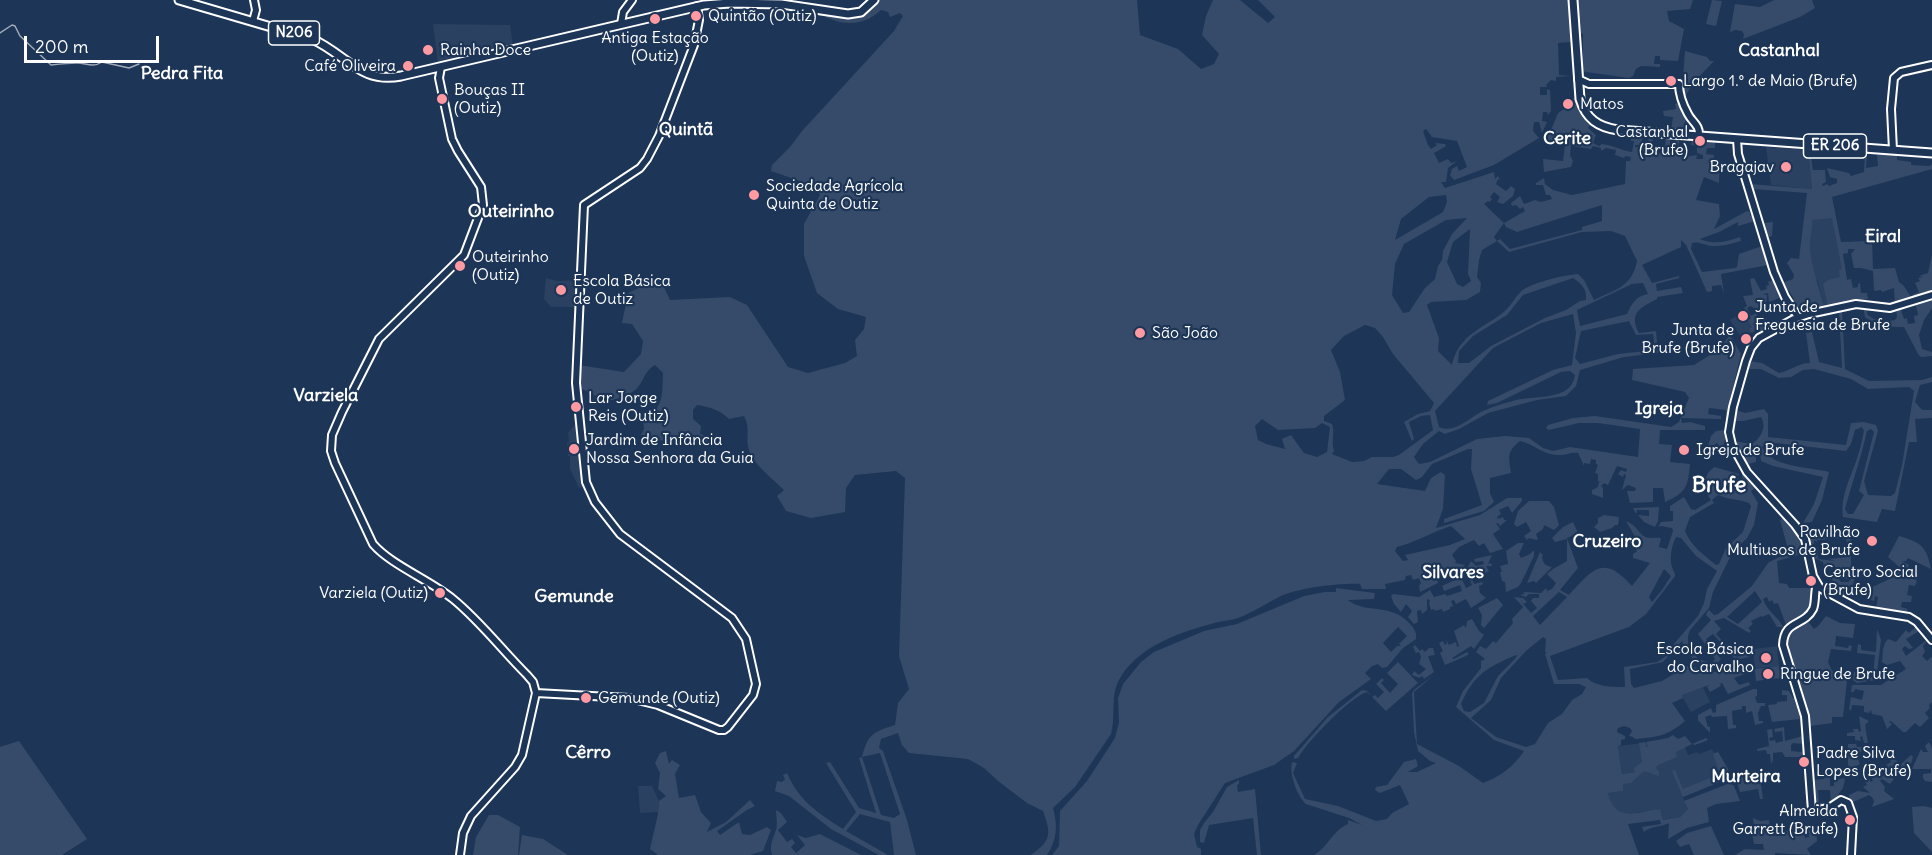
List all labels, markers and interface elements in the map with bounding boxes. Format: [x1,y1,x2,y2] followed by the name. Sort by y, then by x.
[708,6,817,26] place label: Quintão (Outiz)
[689,9,703,23] marker: Quintão (Outiz)
[648,12,662,26] marker: Antiga Estação (Outiz)
[268,21,320,45] road number: N206
[27,24,162,62] scale bar
[601,28,709,66] place label: Antiga Estação (Outiz)
[35,35,89,58] text: 200 m
[440,40,531,60] place label: Rainha Doce
[1738,40,1820,62] district label: Castanhal
[421,43,435,57] marker: Rainha Doce
[304,56,396,76] place label: Café Oliveira
[401,59,415,73] marker: Café Oliveira
[141,63,223,85] district label: Pedra Fita
[1683,71,1857,91] place label: Largo 1.º de Maio (Brufe)
[1664,74,1678,88] marker: Largo 1.º de Maio (Brufe)
[454,80,525,118] place label: Bouças II (Outiz)
[435,92,449,106] marker: Bouças II (Outiz)
[1580,94,1624,114] place label: Matos
[1561,97,1575,111] marker: Matos
[659,119,713,141] district label: Quintã
[1615,122,1688,160] place label: Castanhal (Brufe)
[1543,128,1591,150] district label: Cerite
[1693,134,1707,148] marker: Castanhal (Brufe)
[1804,134,1866,158] road number: ER 206
[1710,157,1774,177] place label: Bragajav
[1779,160,1793,174] marker: Bragajav
[766,176,904,214] place label: Sociedade Agrícola Quinta de Outiz
[747,188,761,202] marker: Sociedade Agrícola Quinta de Outiz
[468,201,554,223] district label: Outeirinho
[1865,226,1901,248] district label: Eiral
[472,247,549,285] place label: Outeirinho (Outiz)
[453,259,467,273] marker: Outeirinho (Outiz)
[573,271,671,309] place label: Escola Básica de Outiz
[554,283,568,297] marker: Escola Básica de Outiz
[1755,297,1890,335] place label: Junta de Freguesia de Brufe
[1736,309,1750,323] marker: Junta de Freguesia de Brufe
[1641,320,1734,358] place label: Junta de Brufe (Brufe)
[1152,323,1218,343] place label: São João
[1133,326,1147,340] marker: São João
[1739,332,1753,346] marker: Junta de Brufe (Brufe)
[294,385,358,407] district label: Varziela
[588,388,668,426] place label: Lar Jorge Reis (Outiz)
[1635,398,1683,420] district label: Igreja
[569,400,583,414] marker: Lar Jorge Reis (Outiz)
[586,430,754,468] place label: Jardim de Infância Nossa Senhora da Guia
[1696,440,1804,460] place label: Igreja de Brufe
[567,442,581,456] marker: Jardim de Infância Nossa Senhora da Guia
[1677,443,1691,457] marker: Igreja de Brufe
[1692,473,1746,499] district label: Brufe
[1727,522,1860,560] place label: Pavilhão Multiusos de Brufe
[1573,531,1641,553] district label: Cruzeiro
[1865,534,1879,548] marker: Pavilhão Multiusos de Brufe
[1422,562,1484,584] district label: Silvares
[1823,562,1918,600] place label: Centro Social (Brufe)
[1804,574,1818,588] marker: Centro Social (Brufe)
[319,583,428,603] place label: Varziela (Outiz)
[433,586,447,600] marker: Varziela (Outiz)
[534,586,614,608] district label: Gemunde
[1656,639,1754,677] place label: Escola Básica do Carvalho
[1759,651,1773,665] marker: Escola Básica do Carvalho
[1780,664,1895,684] place label: Ringue de Brufe
[1761,667,1775,681] marker: Ringue de Brufe
[598,688,720,708] place label: Gemunde (Outiz)
[579,691,593,705] marker: Gemunde (Outiz)
[565,742,611,764] district label: Cêrro
[1816,743,1911,781] place label: Padre Silva Lopes (Brufe)
[1797,755,1811,769] marker: Padre Silva Lopes (Brufe)
[1711,766,1781,788] district label: Murteira
[1733,801,1838,839] place label: Almeida Garrett (Brufe)
[1843,813,1857,827] marker: Almeida Garrett (Brufe)

